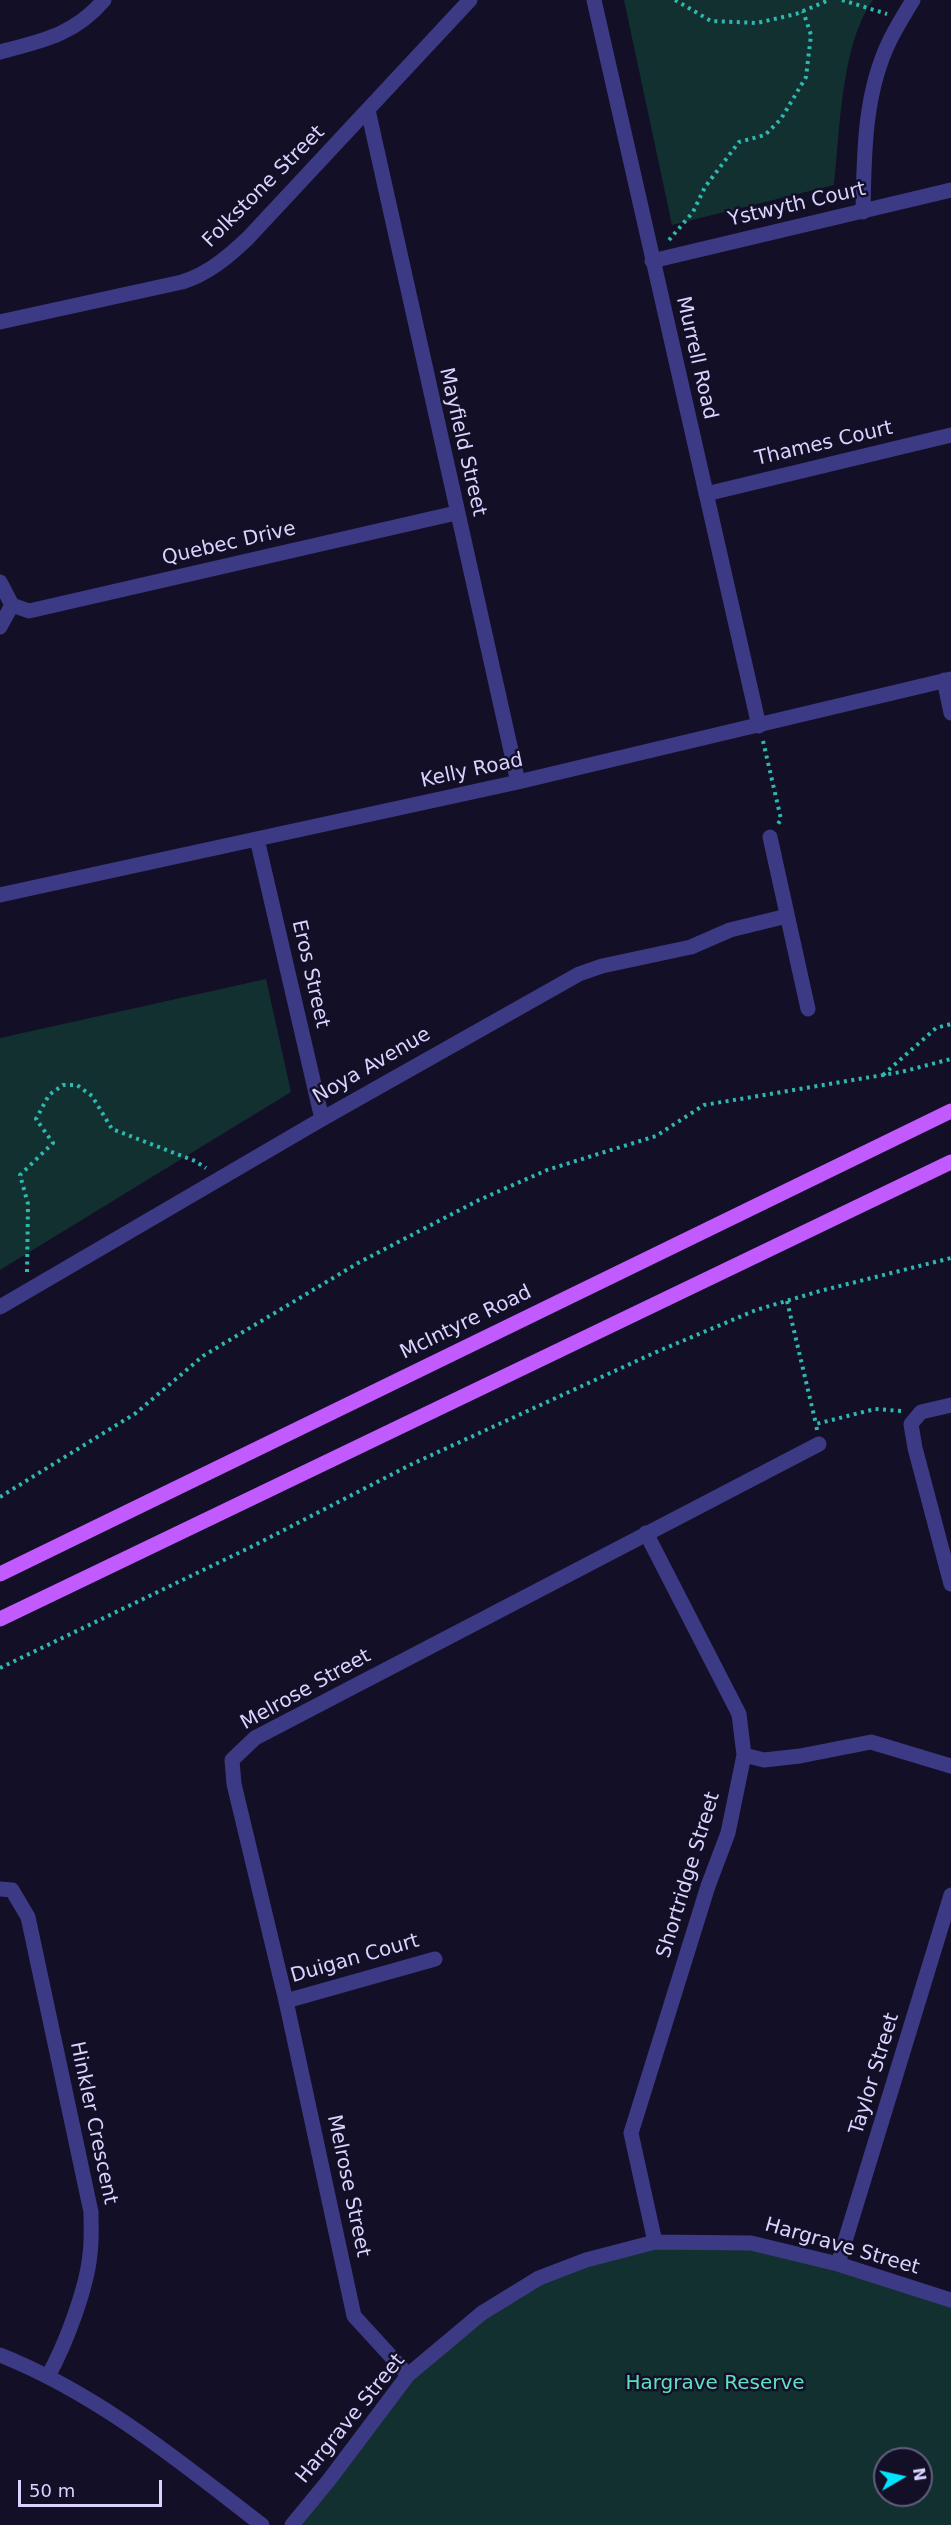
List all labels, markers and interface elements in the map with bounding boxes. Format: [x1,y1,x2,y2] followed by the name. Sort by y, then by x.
[198,121,330,253] street label: Folkstone Street
[726,178,868,232] street label: Ystwyth Court
[670,294,722,422] street label: Murrell Road
[433,365,491,519] street label: Mayfield Street
[753,416,895,472] street label: Thames Court
[160,517,298,571] street label: Quebec Drive
[419,748,525,794] street label: Kelly Road
[286,918,334,1030] street label: Eros Street
[309,1023,435,1109] street label: Noya Avenue
[396,1281,536,1365] street label: McIntyre Road
[237,1644,375,1736] street label: Melrose Street
[652,1789,726,1961] street label: Shortridge Street
[288,1929,422,1989] street label: Duigan Court
[845,2010,905,2138] street label: Taylor Street
[64,2040,122,2206] street label: Hinkler Crescent
[321,2113,375,2259] street label: Melrose Street
[762,2213,922,2281] street label: Hargrave Street
[291,2349,411,2489] street label: Hargrave Street
[625,2372,805,2396] park label: Hargrave Reserve
[873,2447,933,2507] north arrow
[909,2466,930,2483] text: N
[21,2468,165,2506] scale bar
[29,2480,75,2501] text: 50 m

